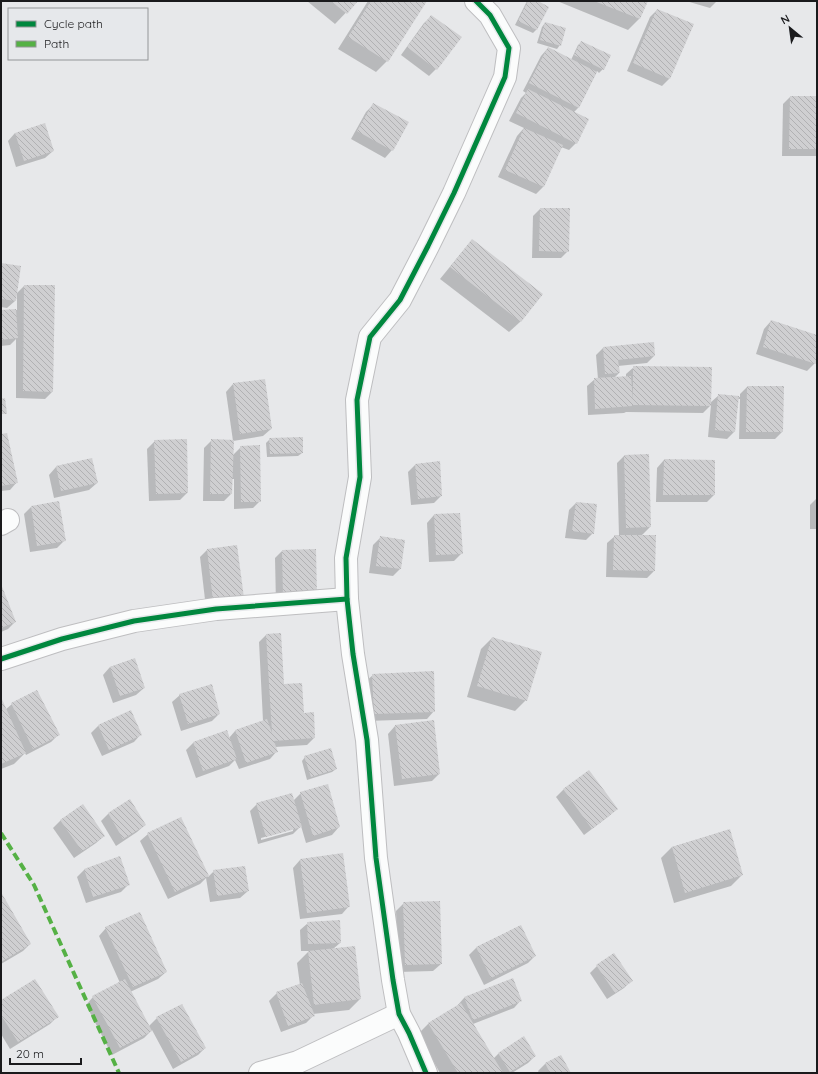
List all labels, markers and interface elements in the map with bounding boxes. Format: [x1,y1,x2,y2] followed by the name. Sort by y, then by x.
[8,8,148,60] legend
[770,8,810,48] north arrow
[778,11,792,27] text: N
[44,16,103,31] text: Cycle path
[44,36,69,51] text: Path
[10,1040,81,1066] scale bar
[16,1046,44,1061] text: 20 m

